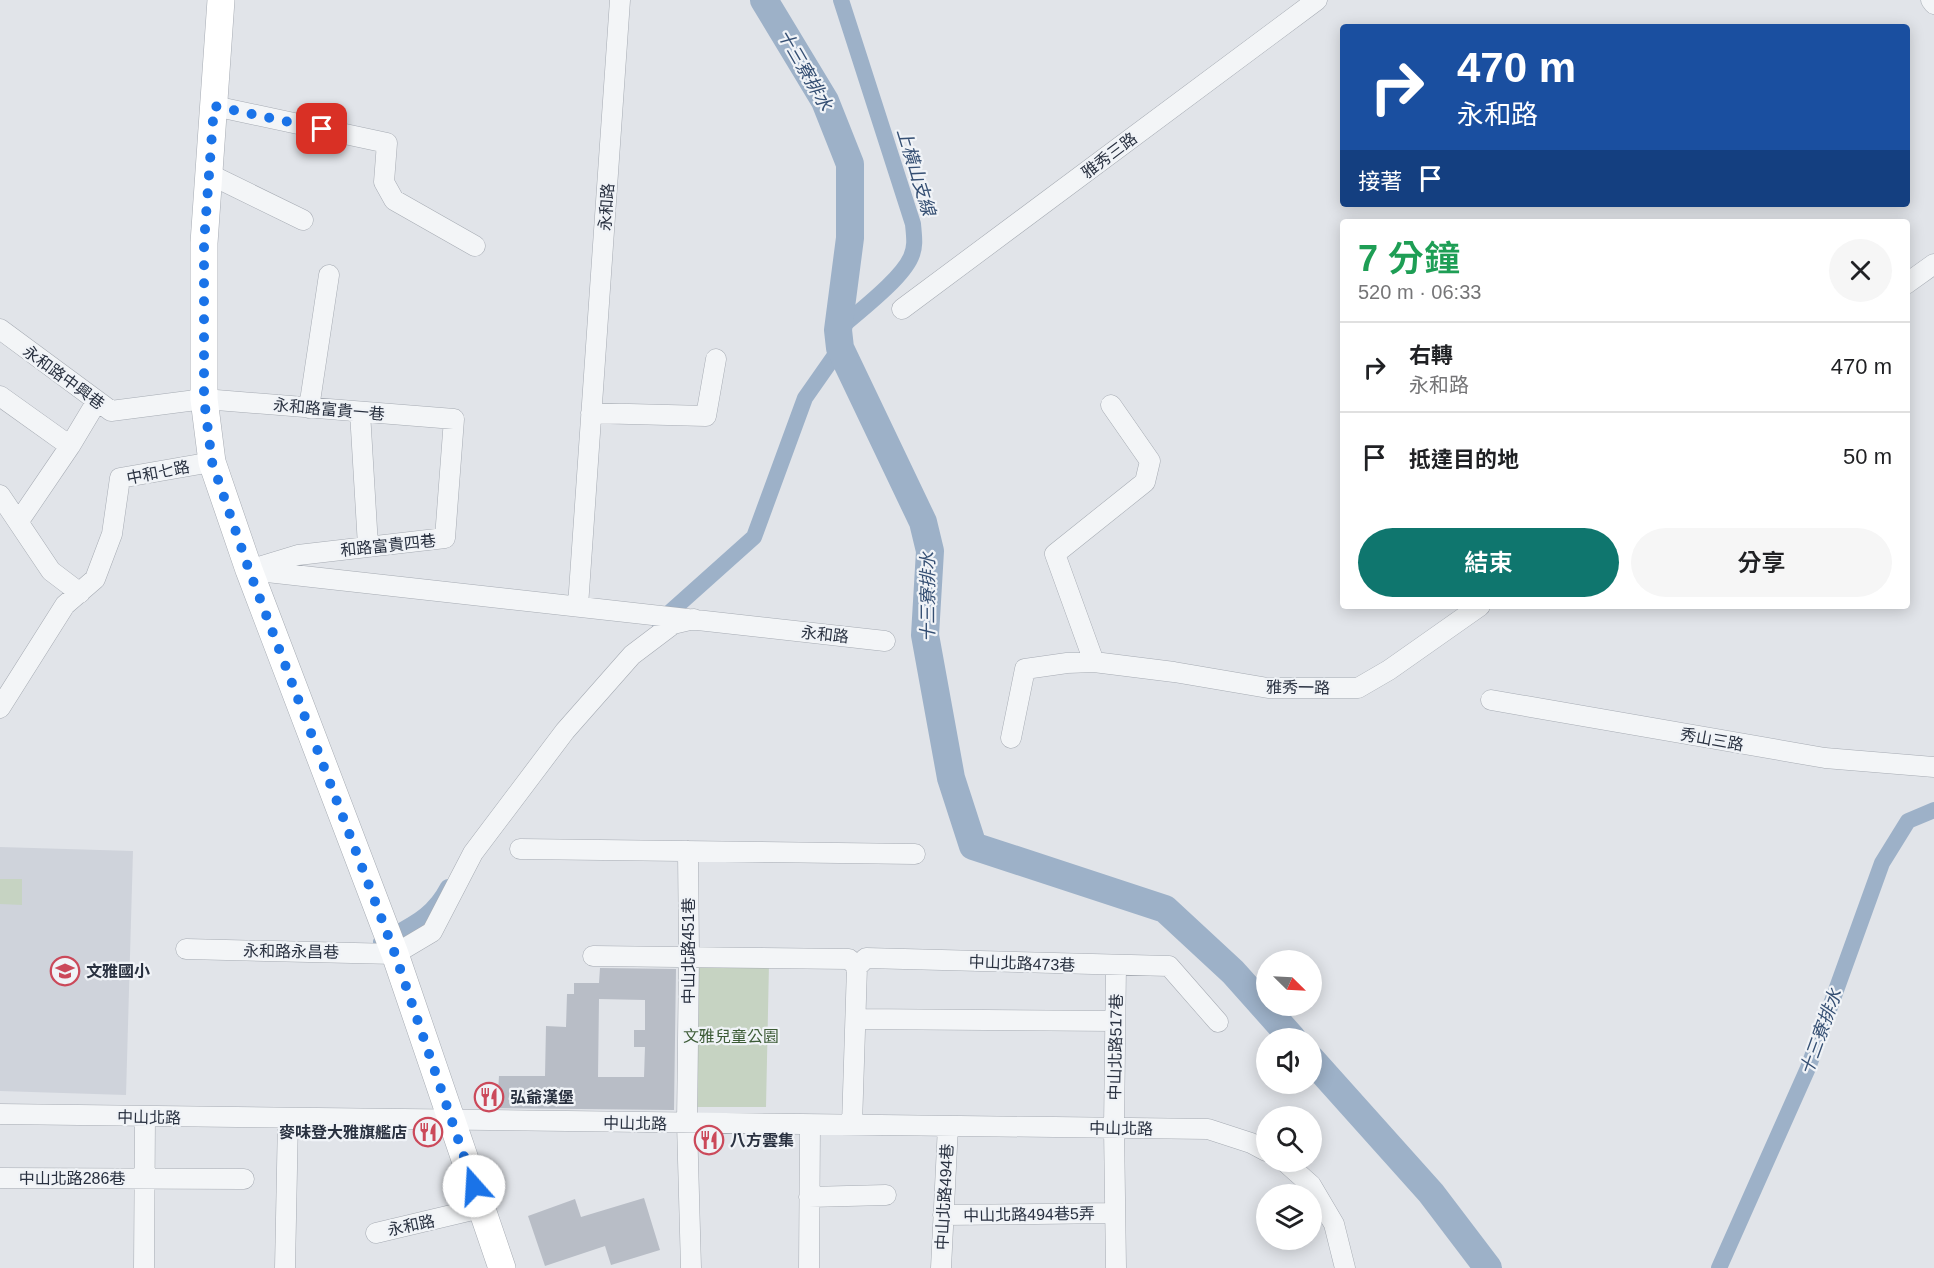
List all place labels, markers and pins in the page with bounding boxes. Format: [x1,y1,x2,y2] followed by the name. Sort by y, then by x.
[296,103,347,154] pin
[49,955,81,987] school or university icon: 文雅國小
[86,963,150,980] place label: 文雅國小
[473,1081,505,1113] restaurant icon: 弘爺漢堡
[510,1089,574,1106] place label: 弘爺漢堡
[412,1116,444,1148] restaurant icon: 麥味登大雅旗艦店
[279,1124,407,1141] place label: 麥味登大雅旗艦店
[693,1124,725,1156] restaurant icon: 八方雲集
[730,1132,794,1149] place label: 八方雲集

